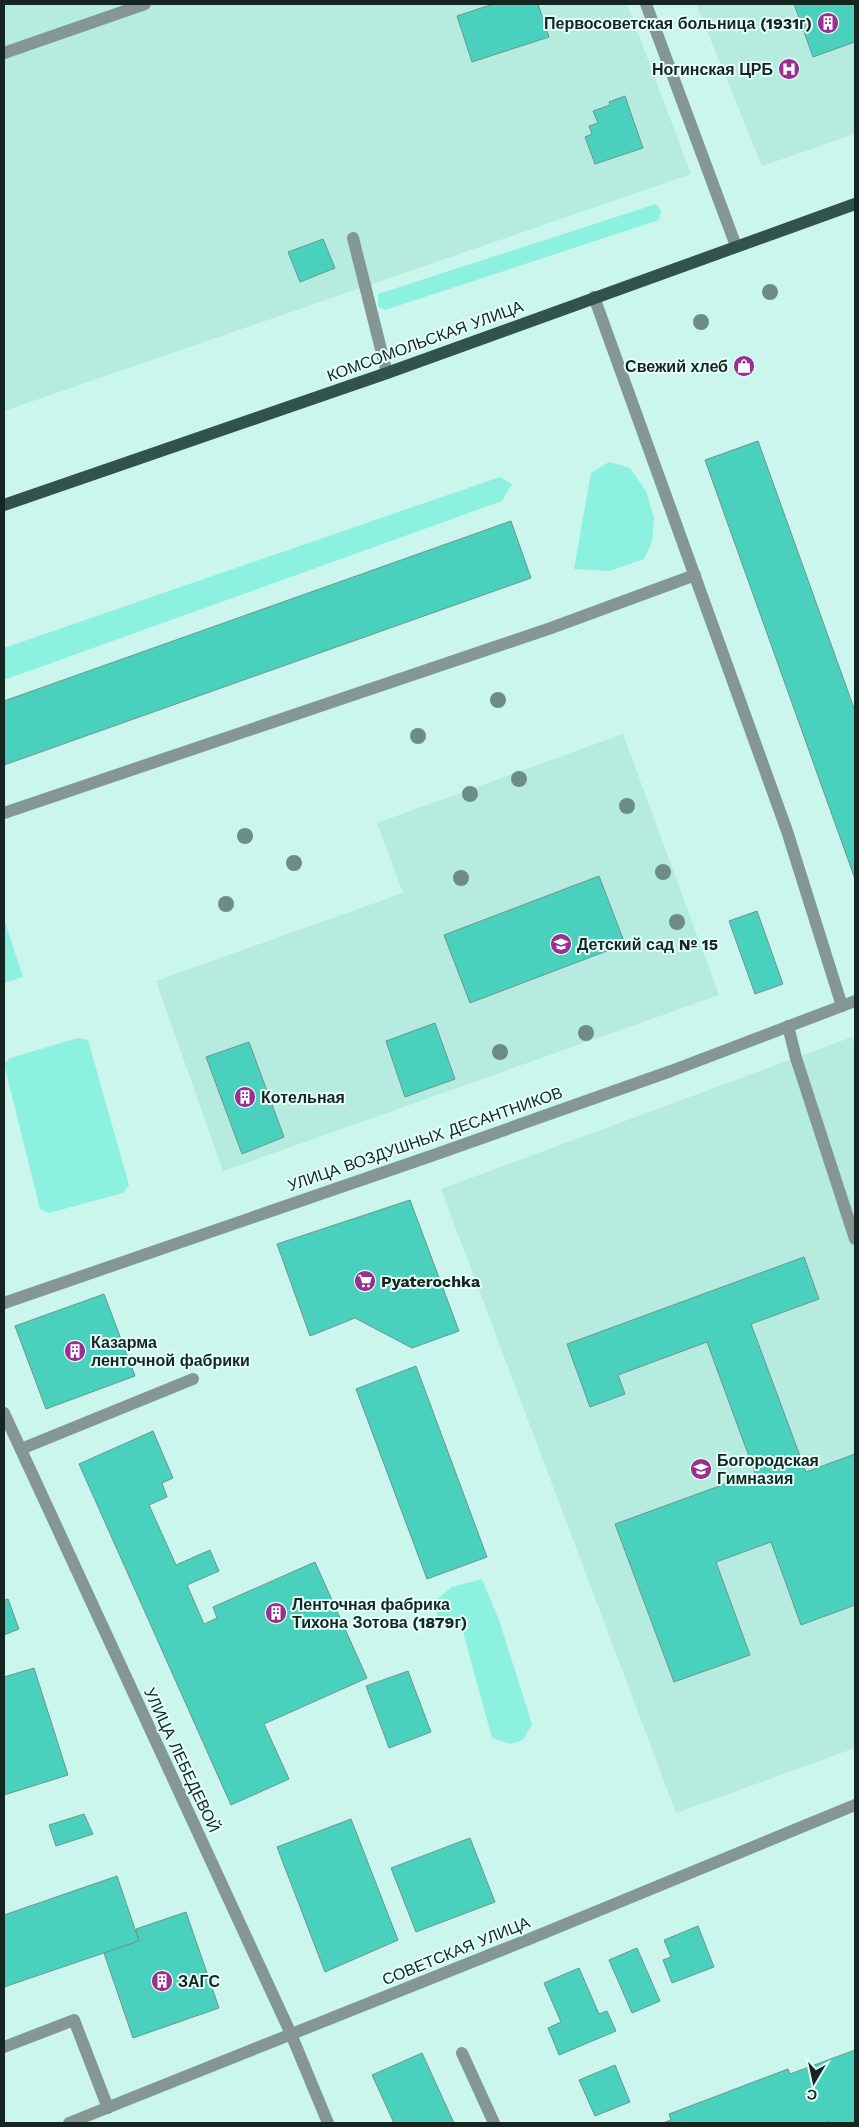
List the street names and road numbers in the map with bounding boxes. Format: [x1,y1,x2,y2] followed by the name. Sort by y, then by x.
[324,296,526,385] street label: КОМСОМОЛЬСКАЯ УЛИЦА
[285,1083,565,1195] street label: УЛИЦА ВОЗДУШНЫХ ДЕСАНТНИКОВ
[140,1685,224,1835] street label: УЛИЦА ЛЕБЕДЕВОЙ
[379,1913,533,1989] street label: СОВЕТСКАЯ УЛИЦА

